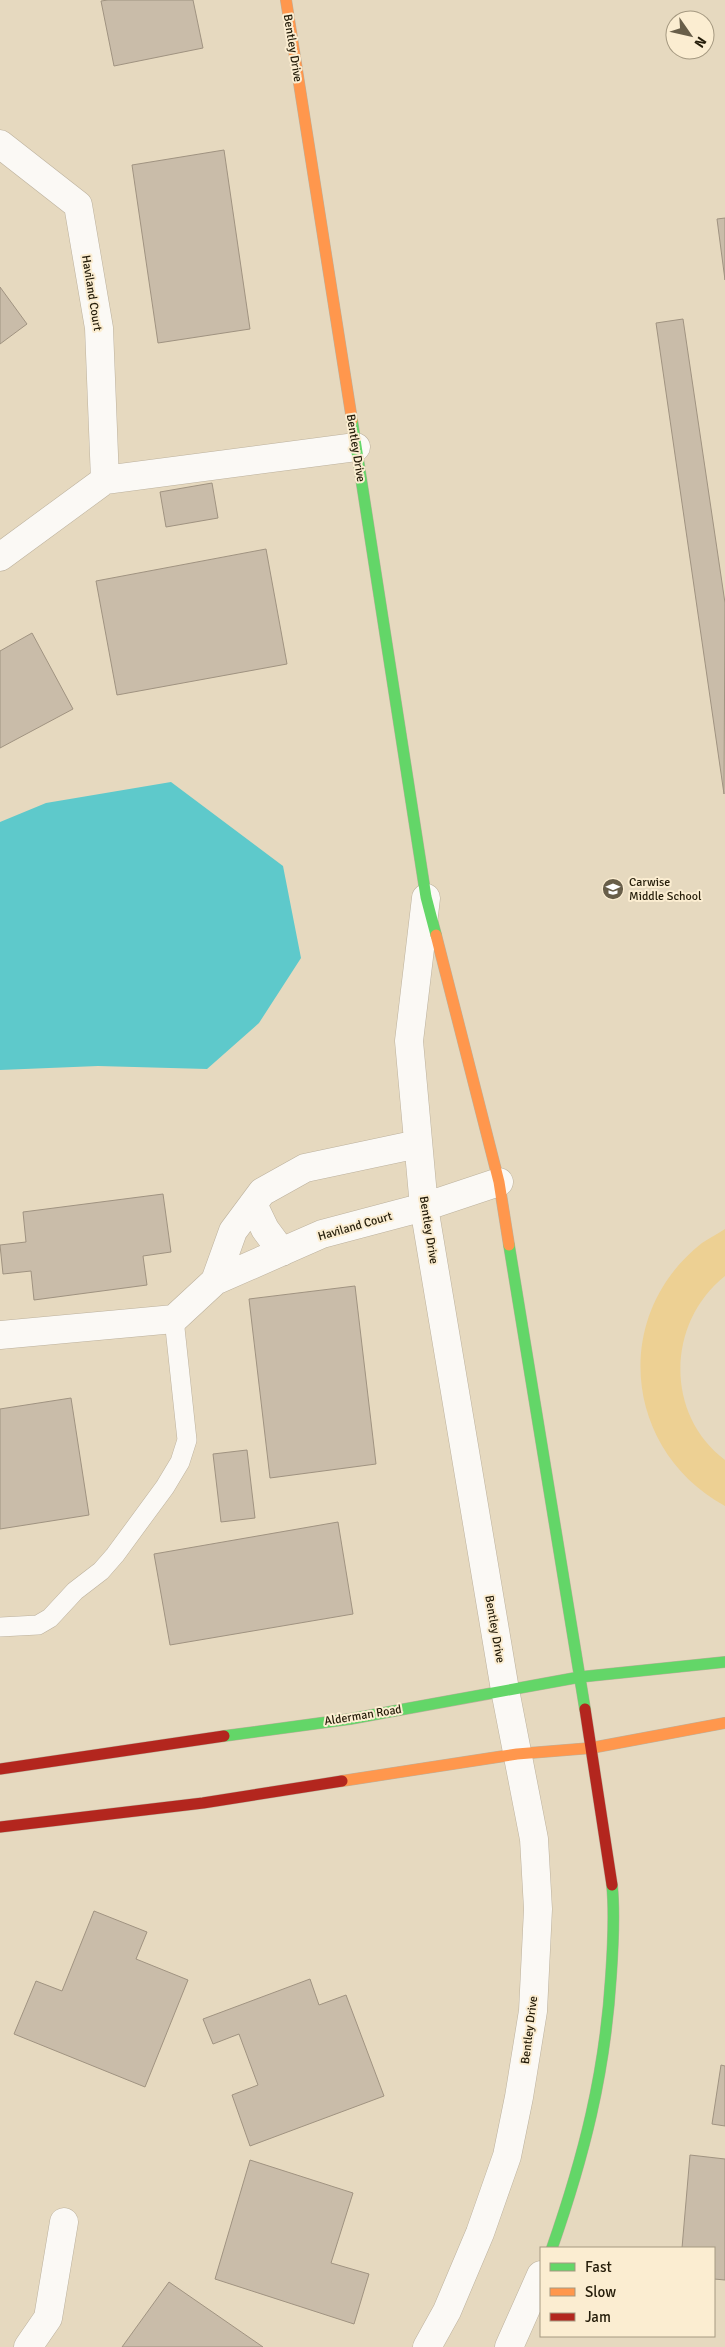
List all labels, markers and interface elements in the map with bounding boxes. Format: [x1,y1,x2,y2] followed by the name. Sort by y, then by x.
[665,10,715,60] north arrow
[280,13,305,83] street label: Bentley Drive
[691,33,710,51] text: N
[78,254,105,332] street label: Haviland Court
[343,413,368,483] street label: Bentley Drive
[629,875,702,904] place label: Carwise Middle School
[601,877,625,901] school or university icon: Carwise Middle School
[416,1195,441,1265] street label: Bentley Drive
[316,1209,394,1244] street label: Haviland Court
[481,1594,508,1664] street label: Bentley Drive
[323,1702,403,1729] street label: Alderman Road
[518,1995,541,2065] street label: Bentley Drive
[540,2247,715,2337] legend
[585,2258,612,2276] text: Fast
[585,2283,616,2301] text: Slow
[585,2308,611,2326] text: Jam

